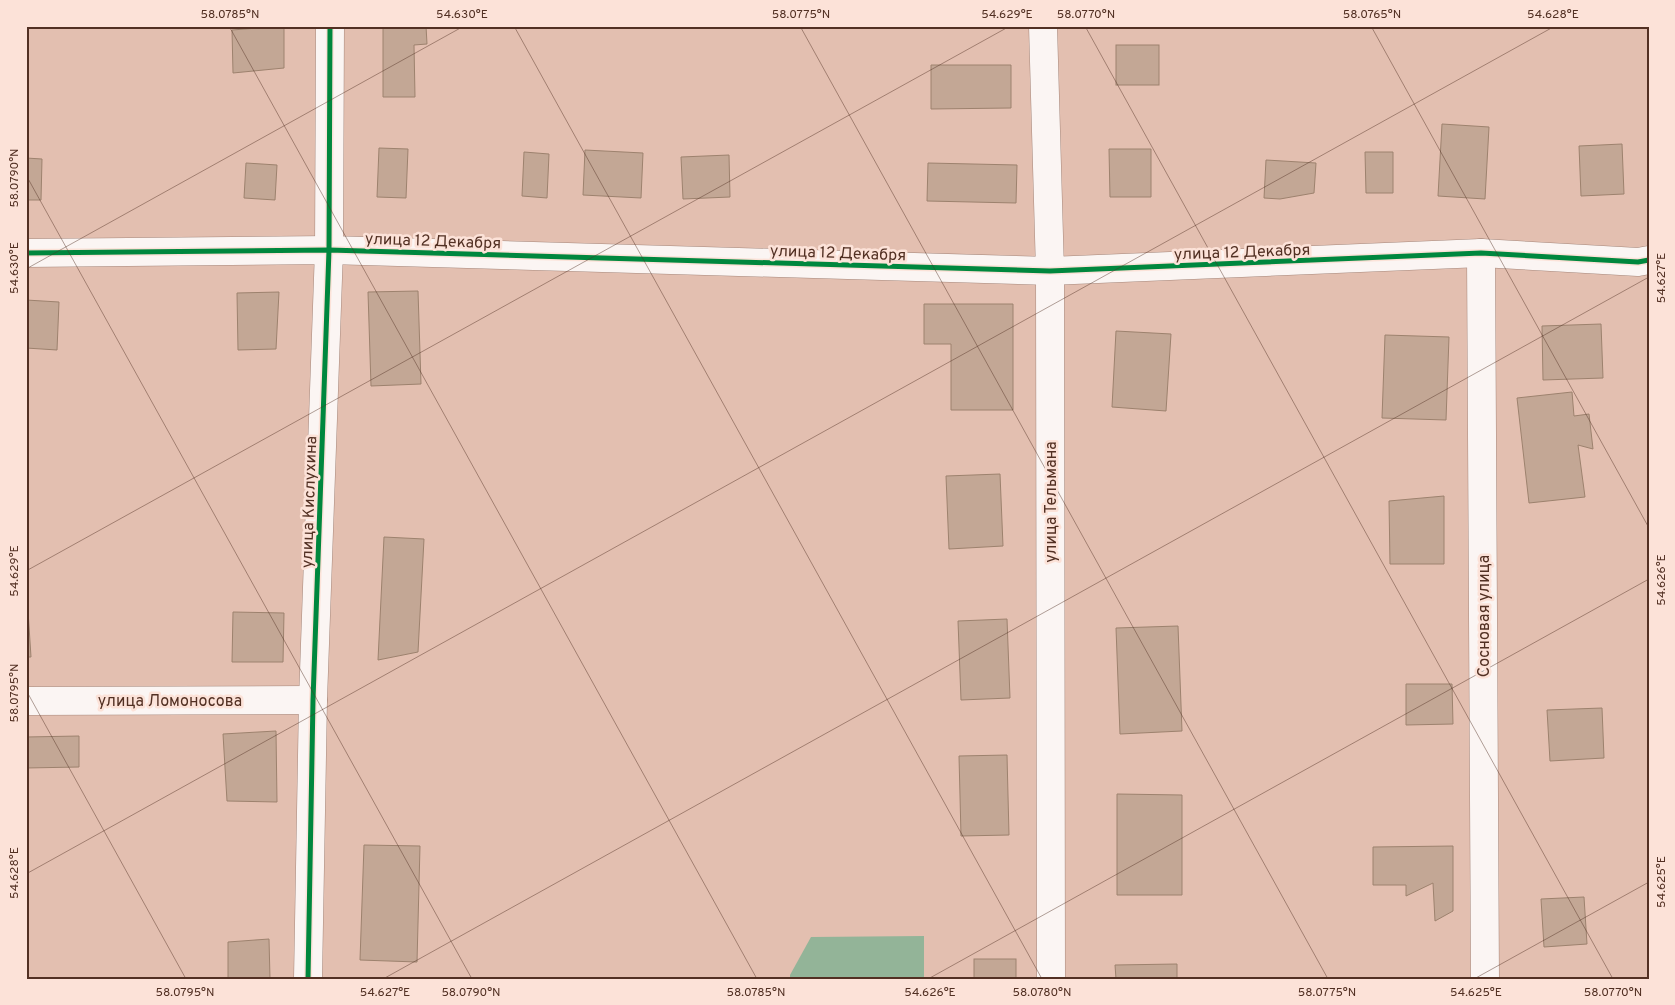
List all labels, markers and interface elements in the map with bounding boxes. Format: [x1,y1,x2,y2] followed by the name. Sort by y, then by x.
[201,7,259,23] text: 58.0785°N
[436,7,488,23] text: 54.630°E
[772,7,830,23] text: 58.0775°N
[981,7,1033,23] text: 54.629°E
[1057,7,1115,23] text: 58.0770°N
[1343,7,1401,23] text: 58.0765°N
[1527,7,1579,23] text: 54.628°E
[7,148,23,208] text: 58.0790°N
[364,230,501,254] street label: улица 12 Декабря
[1174,241,1311,265] street label: улица 12 Декабря
[7,242,23,294] text: 54.630°E
[769,242,906,266] street label: улица 12 Декабря
[1654,253,1670,303] text: 54.627°E
[298,436,322,569] street label: улица Кислухина
[1042,441,1062,563] street label: улица Тельмана
[7,545,23,597] text: 54.629°E
[1654,554,1670,606] text: 54.626°E
[1475,555,1495,677] street label: Сосновая улица
[7,663,23,723] text: 58.0795°N
[98,692,242,712] street label: улица Ломоносова
[7,847,23,899] text: 54.628°E
[1654,856,1670,908] text: 54.625°E
[155,985,215,1001] text: 58.0795°N
[360,985,410,1001] text: 54.627°E
[441,985,501,1001] text: 58.0790°N
[727,985,785,1001] text: 58.0785°N
[904,985,956,1001] text: 54.626°E
[1013,985,1072,1001] text: 58.0780°N
[1298,985,1356,1001] text: 58.0775°N
[1450,985,1502,1001] text: 54.625°E
[1584,985,1642,1001] text: 58.0770°N

